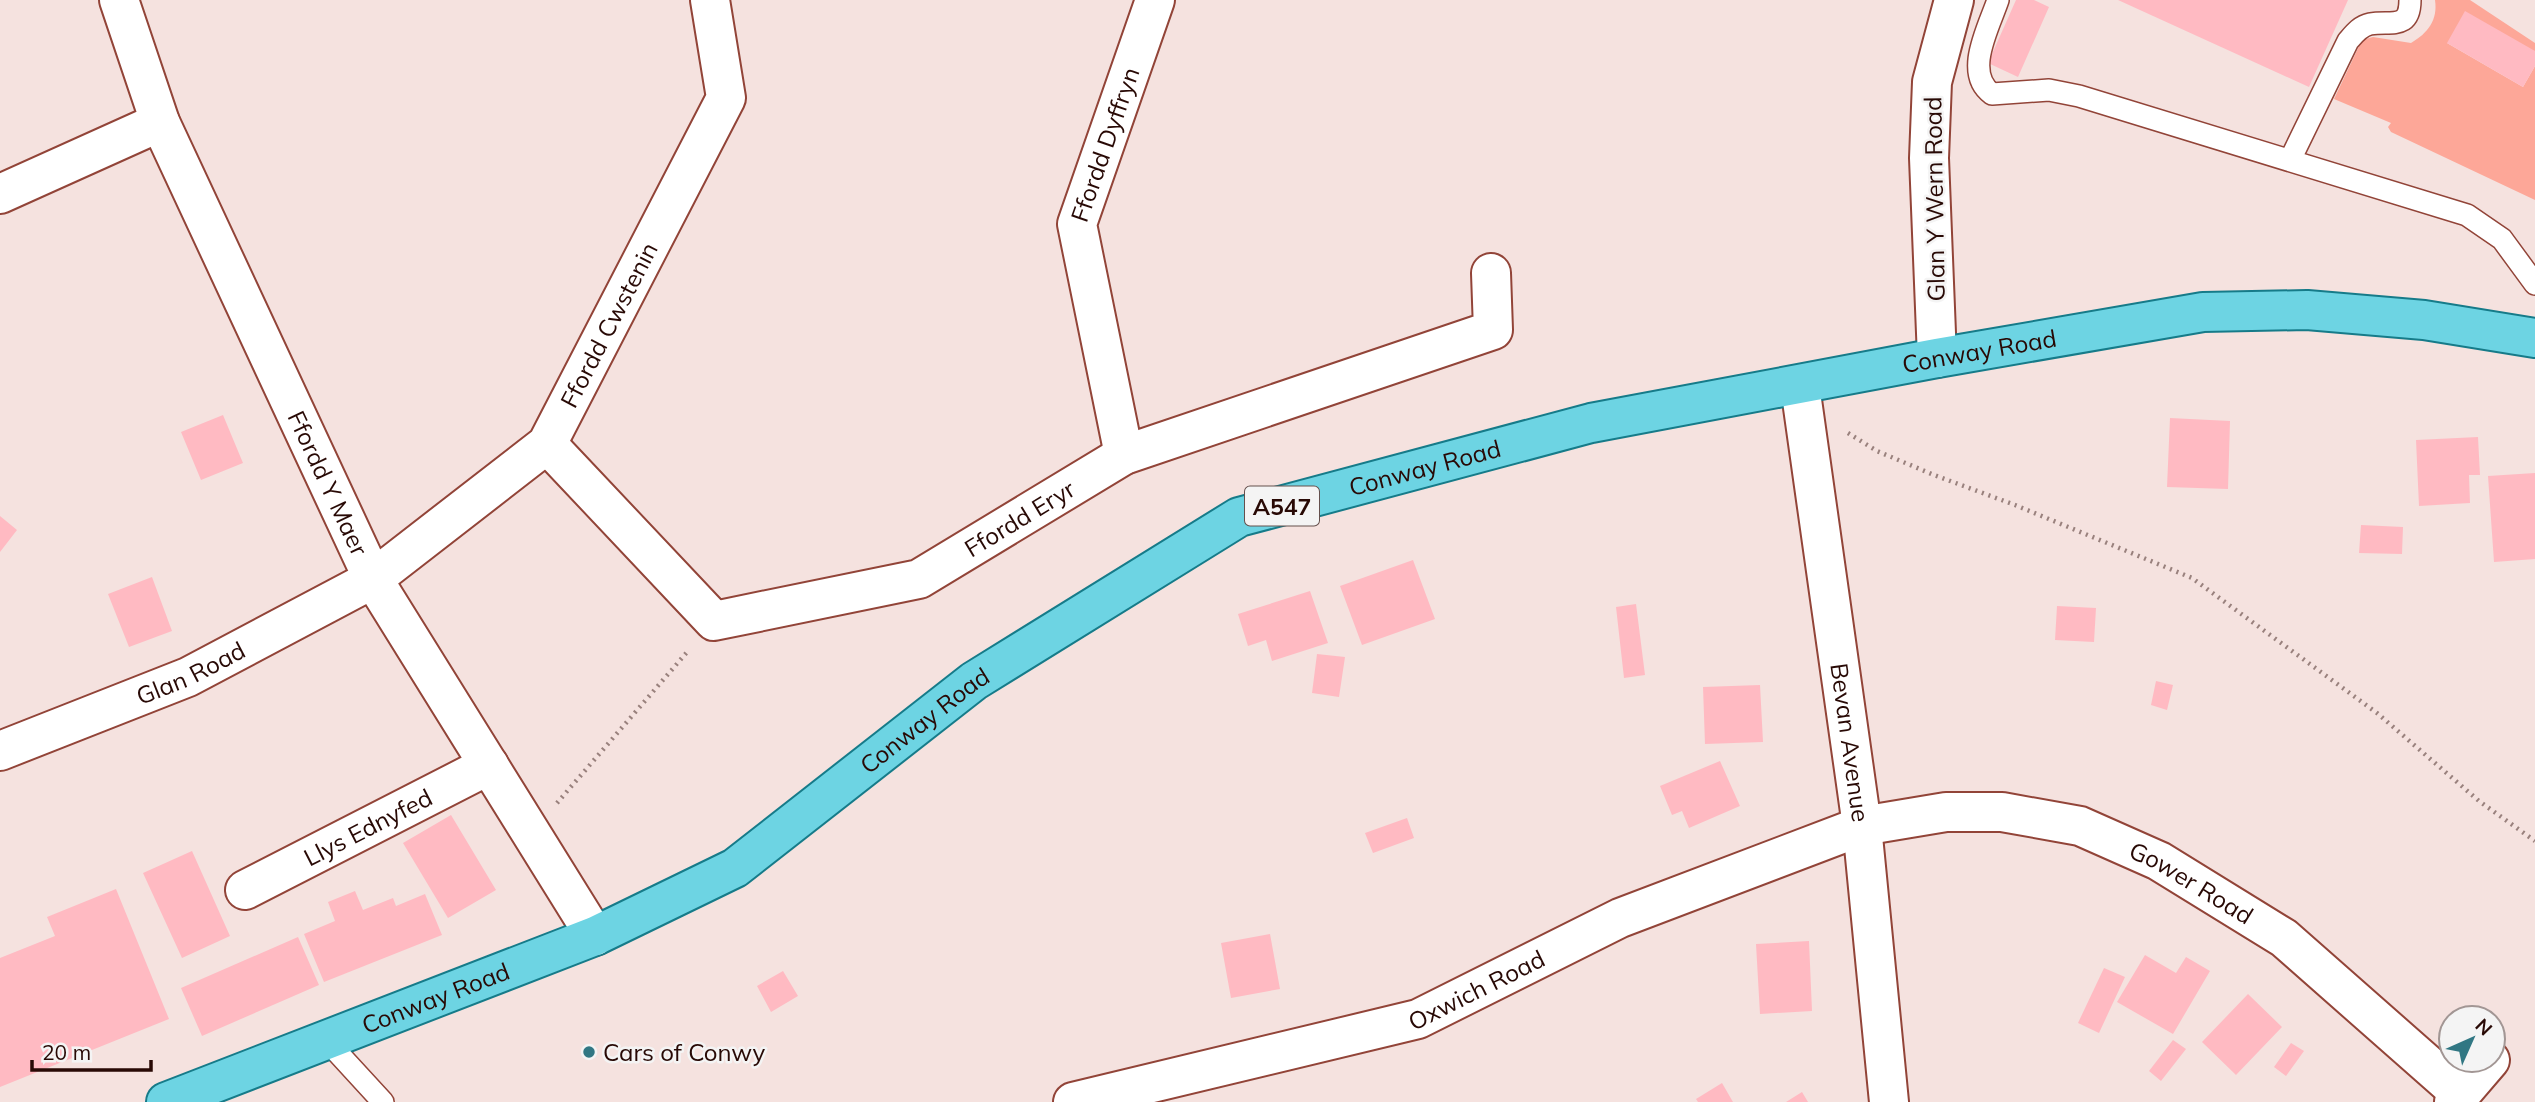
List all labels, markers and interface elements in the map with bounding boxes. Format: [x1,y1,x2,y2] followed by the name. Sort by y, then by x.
[1064,63,1145,226] street label: Ffordd Dyffryn
[1917,96,1951,302] street label: Glan Y Wern Road
[554,237,664,412] street label: Ffordd Cwstenin
[1900,323,2059,379] street label: Conway Road
[282,406,375,560] street label: Ffordd Y Maer
[1345,433,1504,502] street label: Conway Road
[959,473,1080,563] street label: Ffordd Eryr
[1245,486,1319,526] road number: A547
[132,635,250,711] street label: Glan Road
[854,660,995,780] street label: Conway Road
[1824,661,1876,824] street label: Bevan Avenue
[299,782,437,872] street label: Llys Ednyfed
[2125,835,2259,930] street label: Gower Road
[1403,943,1550,1037] street label: Oxwich Road
[357,956,514,1040] street label: Conway Road
[2437,1004,2507,1074] north arrow
[2470,1013,2498,1041] text: N
[32,1028,150,1072] scale bar
[603,1037,766,1067] place label: Cars of Conwy
[42,1039,91,1065] text: 20 m
[581,1044,597,1060] marker: Cars of Conwy

